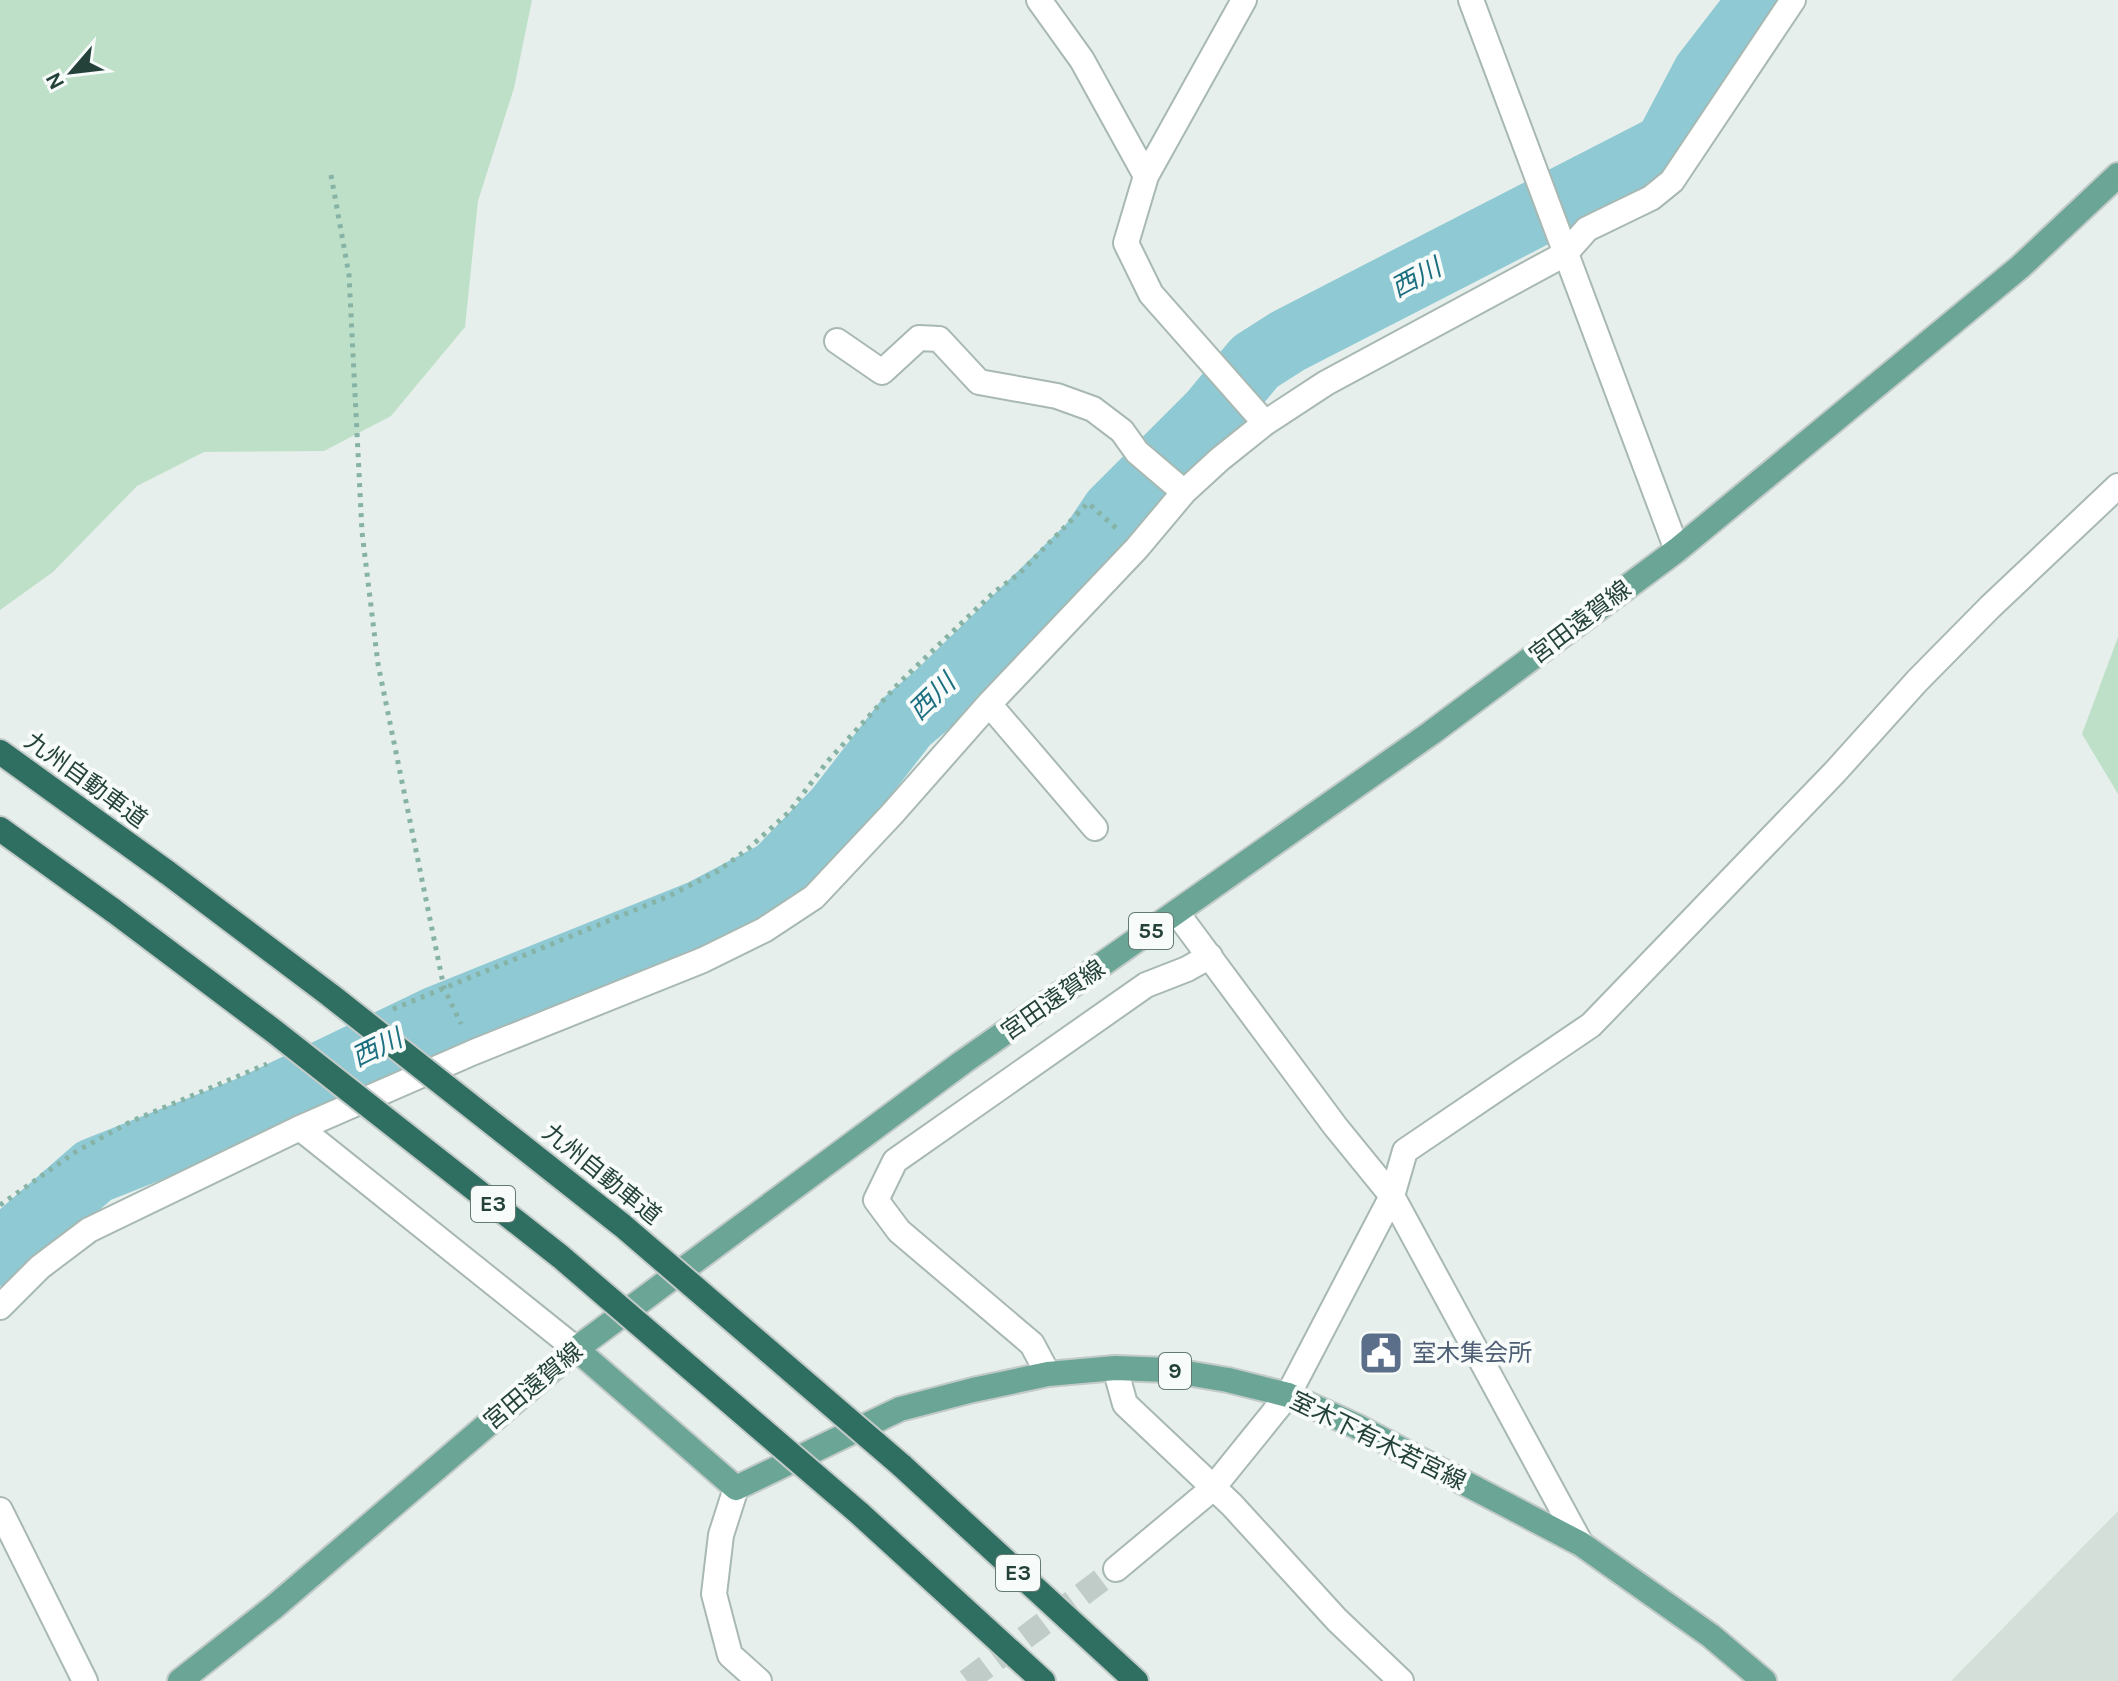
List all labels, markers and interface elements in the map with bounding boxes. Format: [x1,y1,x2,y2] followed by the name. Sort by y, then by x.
[32,32,112,112] north arrow
[40,68,70,94] text: N
[1386,251,1449,304] water label: 西川
[1524,575,1636,669] street label: 宮田遠賀線
[903,666,964,726] water label: 西川
[20,726,152,834] street label: 九州自動車道
[1129,913,1173,949] road number: 55
[996,954,1110,1046] street label: 宮田遠賀線
[347,1021,410,1073] water label: 西川
[537,1118,667,1230] street label: 九州自動車道
[471,1186,515,1222] road number: E3
[1357,1329,1405,1377] public building icon: 室木集会所
[478,1337,588,1435] street label: 宮田遠賀線
[1412,1339,1532,1367] place label: 室木集会所
[1159,1353,1191,1389] road number: 9
[1286,1386,1470,1496] street label: 室木下有木若宮線
[996,1555,1040,1591] road number: E3

